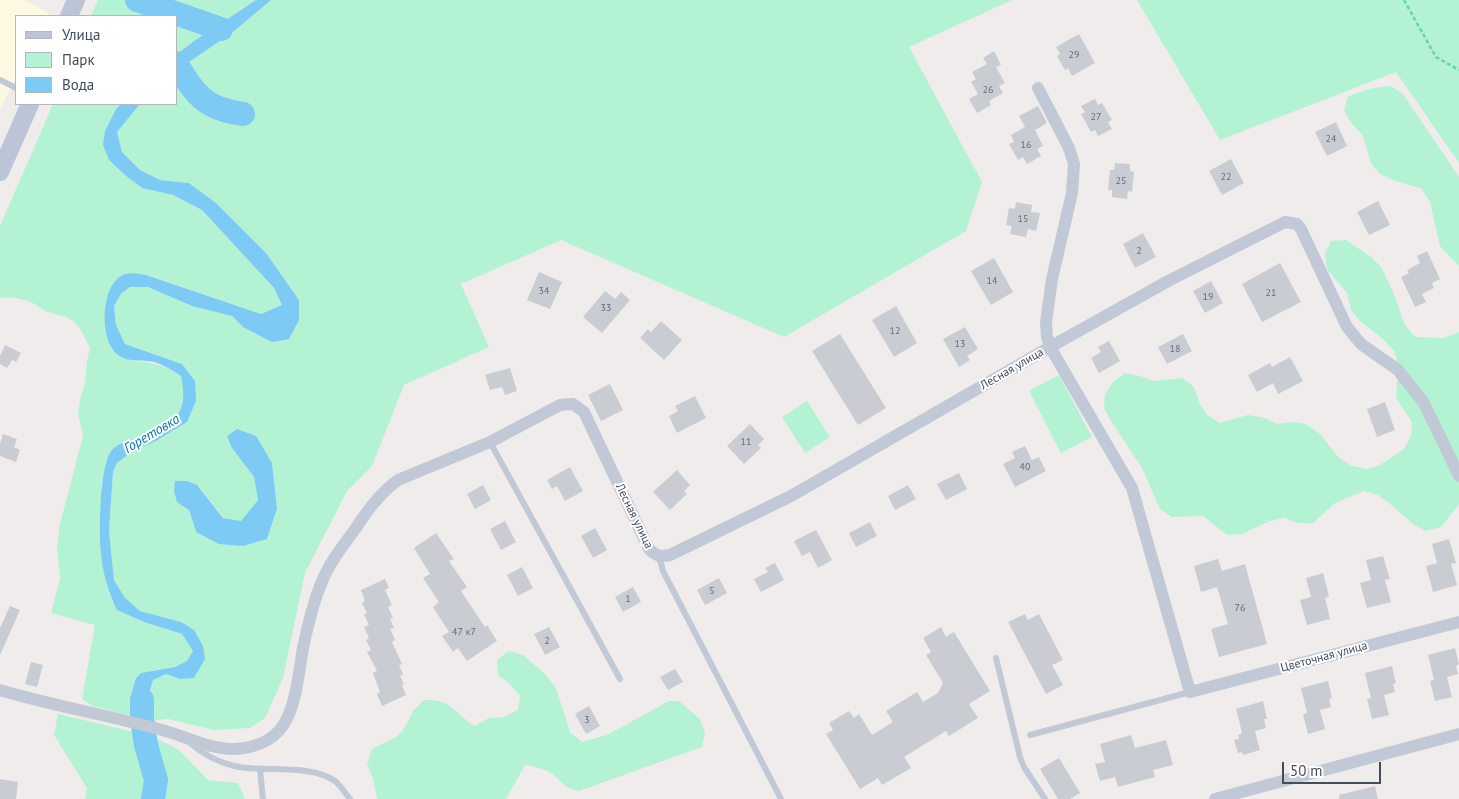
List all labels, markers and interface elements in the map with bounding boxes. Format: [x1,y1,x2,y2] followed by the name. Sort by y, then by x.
[15,15,178,105] legend
[62,25,100,44] text: Улица
[1069,49,1079,61] house number: 29
[62,50,95,69] text: Парк
[62,75,94,94] text: Вода
[983,84,993,96] house number: 26
[1091,111,1101,123] house number: 27
[1326,133,1336,145] house number: 24
[1021,139,1031,151] house number: 16
[1221,171,1231,183] house number: 22
[1116,175,1126,187] house number: 25
[1018,213,1028,225] house number: 15
[1136,245,1142,257] house number: 2
[987,275,997,287] house number: 14
[539,285,549,297] house number: 34
[1266,287,1276,299] house number: 21
[1203,291,1213,303] house number: 19
[601,302,611,314] house number: 33
[890,325,900,337] house number: 12
[955,338,965,350] house number: 13
[1170,343,1180,355] house number: 18
[978,345,1046,393] street label: Лесная улица
[121,411,183,457] water label: Горетовка
[741,436,751,448] house number: 11
[1020,461,1030,473] house number: 40
[612,481,656,551] street label: Лесная улица
[709,585,715,597] house number: 5
[625,593,631,605] house number: 1
[1235,602,1245,614] house number: 76
[452,626,476,638] house number: 47 к7
[544,635,550,647] house number: 2
[1279,639,1369,675] street label: Цветочная улица
[584,714,590,726] house number: 3
[1284,752,1383,784] scale bar
[1290,761,1323,780] text: 50 m

